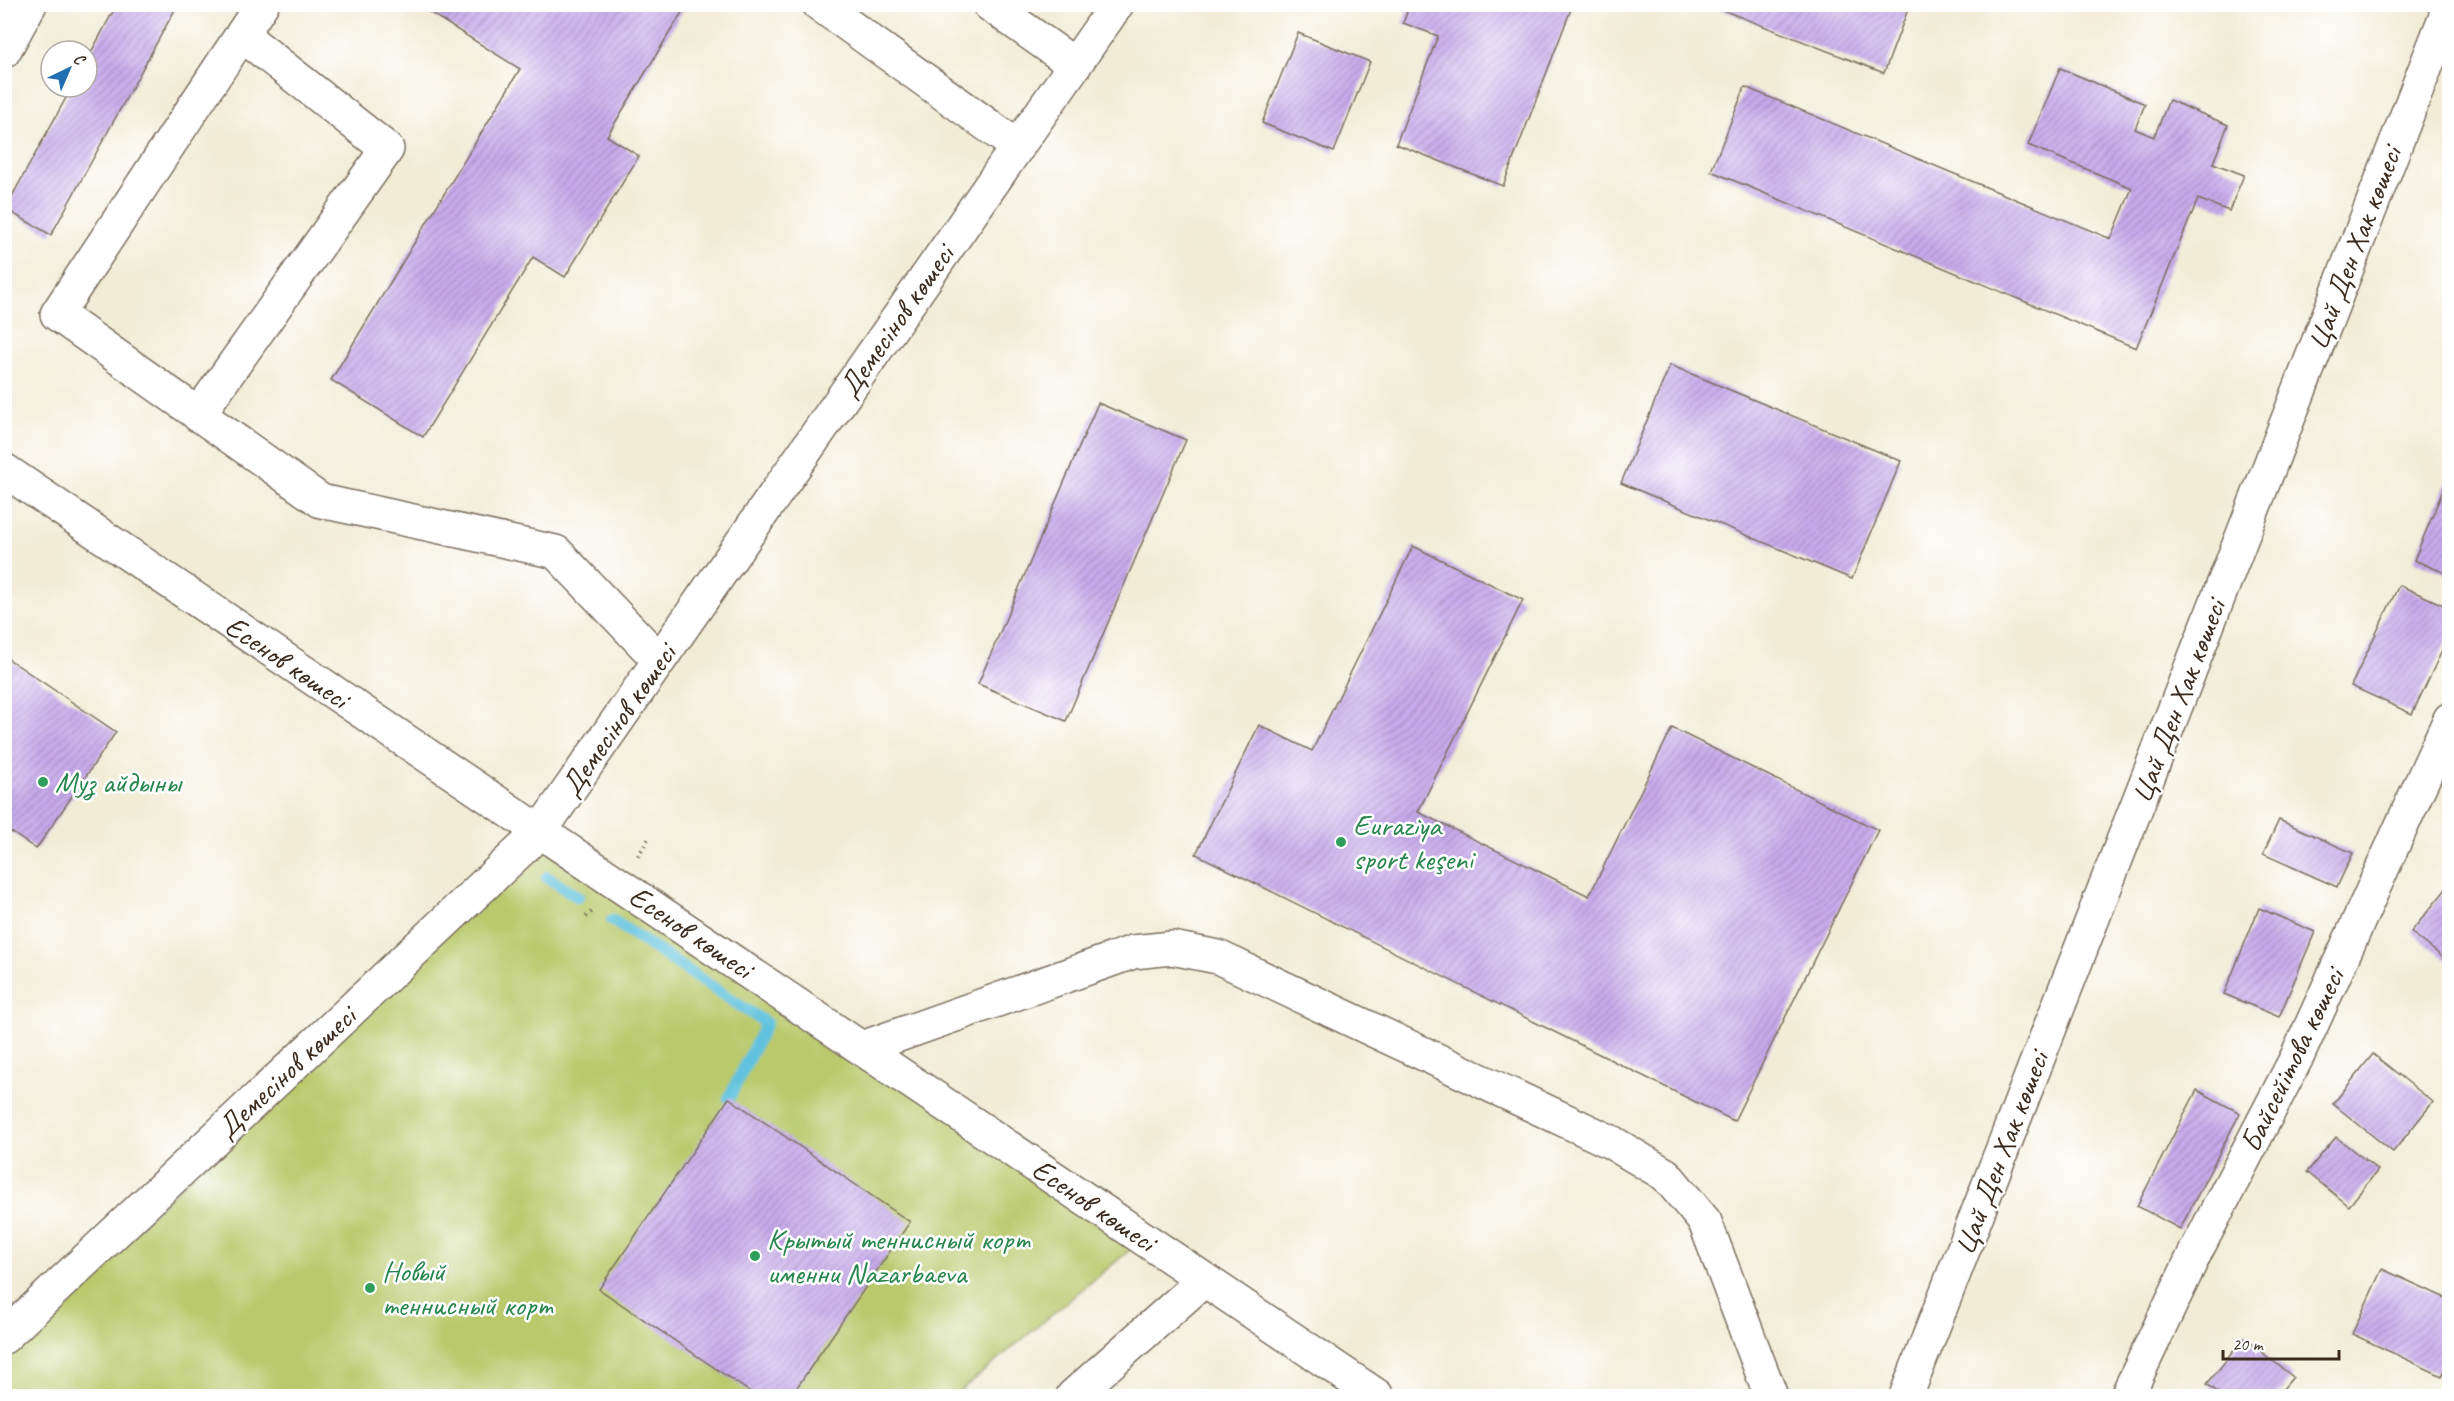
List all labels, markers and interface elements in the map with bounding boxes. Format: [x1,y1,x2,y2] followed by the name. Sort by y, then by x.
[39,39,99,99] north arrow
[69,49,90,70] text: С
[2298,138,2411,355] street label: Цай Ден Хак көшесі
[830,235,964,404] street label: Демесінов көшесі
[2122,591,2235,808] street label: Цай Ден Хак көшесі
[218,607,359,719] street label: Есенов көшесі
[552,634,686,803] street label: Демесінов көшесі
[55,763,183,801] place label: Муз айдыны
[36,775,50,789] marker: Муз айдыны
[1353,806,1476,878] place label: Euraziya sport keşeni
[1334,835,1348,849] marker: Euraziya sport keşeni
[622,877,763,989] street label: Есенов көшесі
[2231,959,2354,1158] street label: Байсейітова көшесі
[208,995,366,1146] street label: Демесінов көшесі
[1945,1043,2058,1260] street label: Цай Ден Хак көшесі
[1025,1150,1166,1262] street label: Есенов көшесі
[767,1220,1031,1292] place label: Крытый теннисный корт именни Nazarbaeva
[748,1249,762,1263] marker: Крытый теннисный корт именни Nazarbaeva
[382,1252,554,1324] place label: Новый теннисный корт
[363,1281,377,1295] marker: Новый теннисный корт
[2223,1323,2338,1361] scale bar
[2232,1333,2265,1355] text: 20 m

